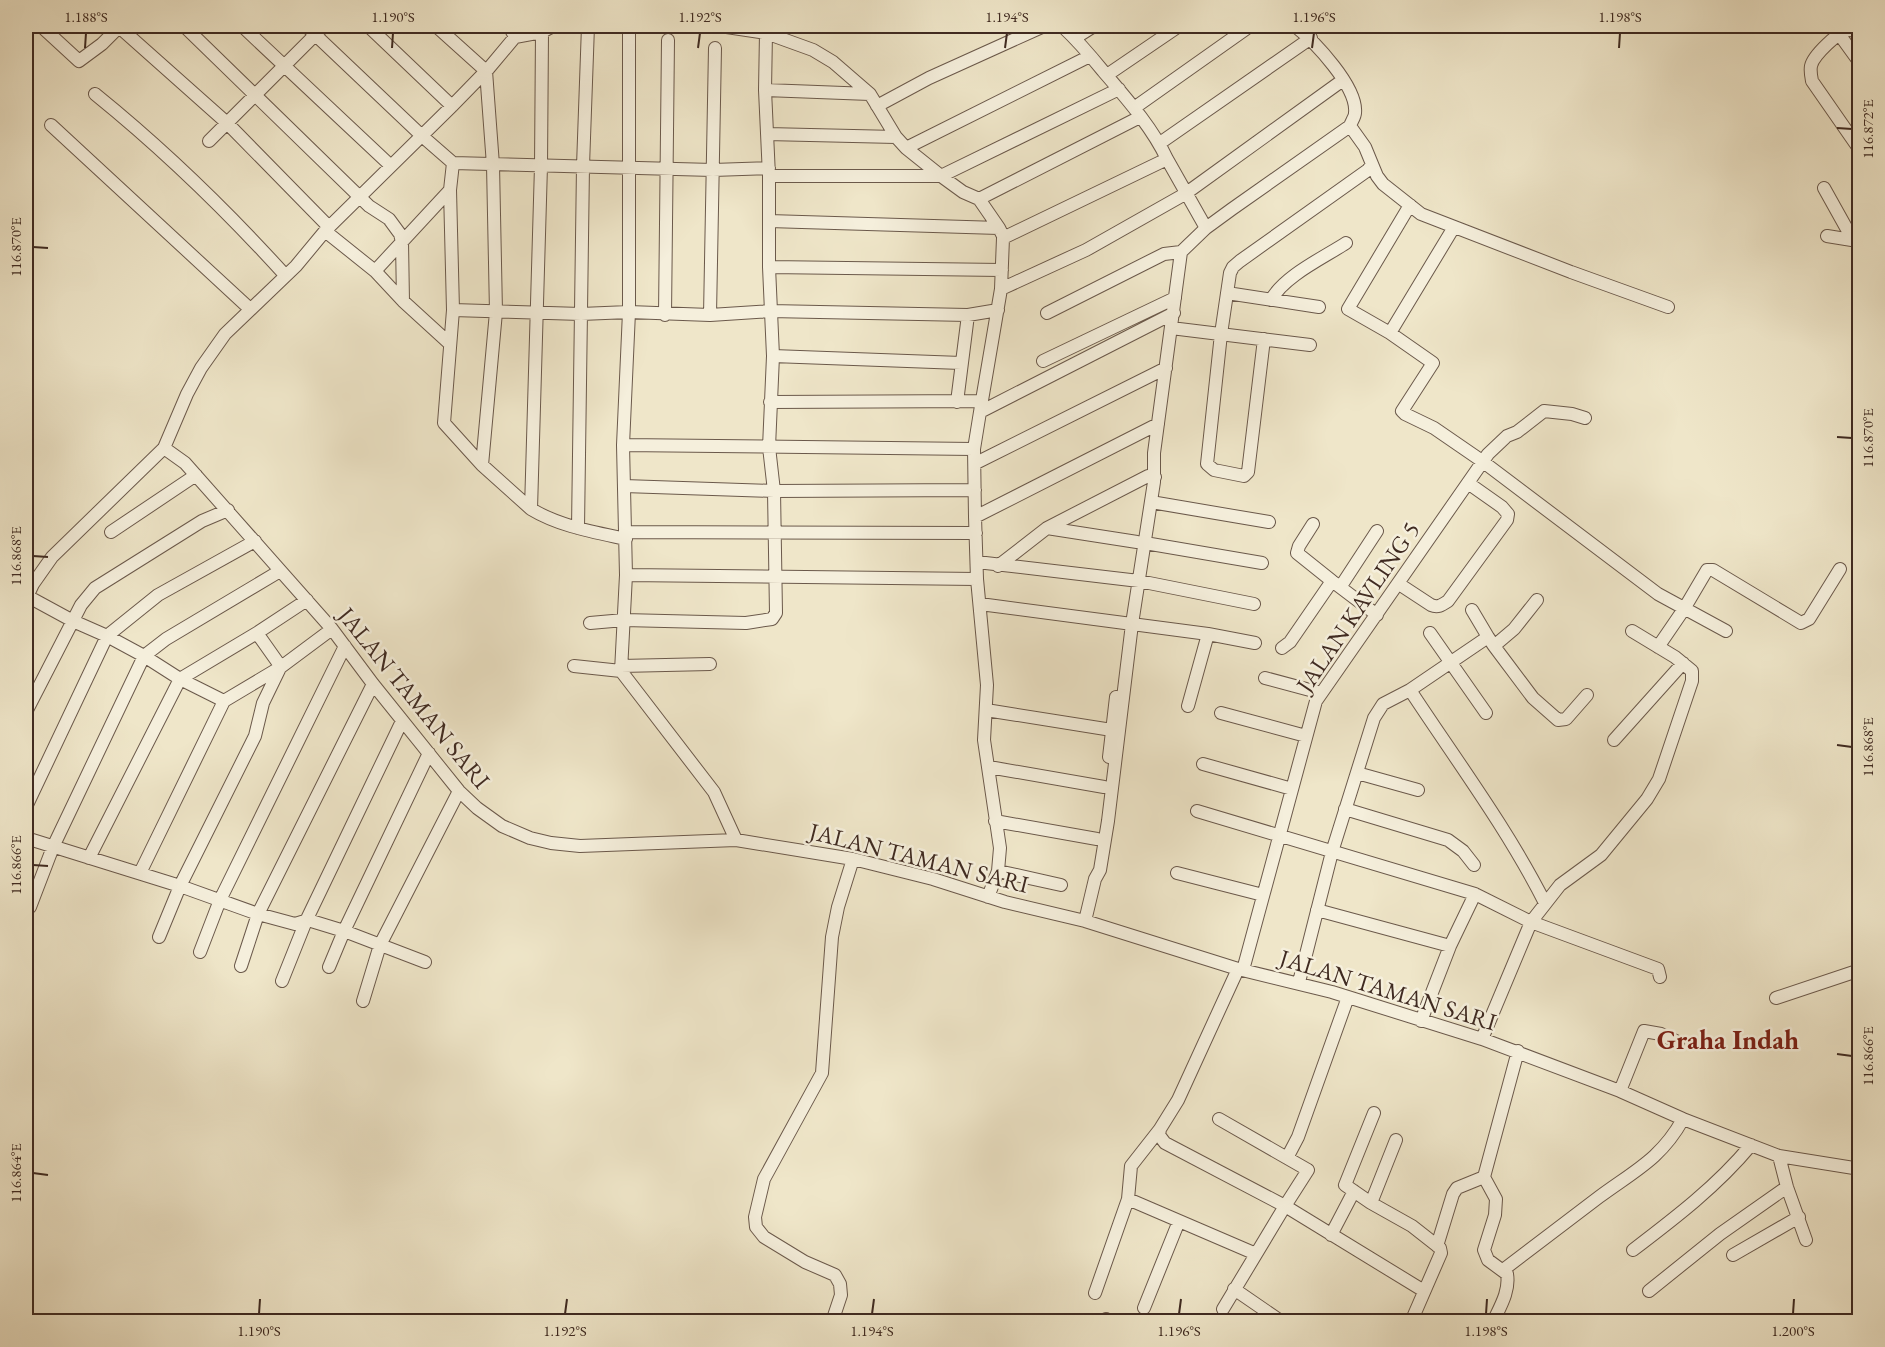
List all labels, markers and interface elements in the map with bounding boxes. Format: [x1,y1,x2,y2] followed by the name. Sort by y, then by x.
[64,7,108,26] text: 1.188°S
[371,7,415,26] text: 1.190°S
[678,7,722,26] text: 1.192°S
[985,7,1029,26] text: 1.194°S
[1292,7,1336,26] text: 1.196°S
[1598,7,1642,26] text: 1.198°S
[1858,99,1877,159] text: 116.872°E
[6,217,25,277] text: 116.870°E
[1858,408,1877,468] text: 116.870°E
[1288,515,1426,700] street label: JALAN KAVLING 5
[6,526,25,586] text: 116.868°E
[330,599,497,795] street label: JALAN TAMAN SARI
[1858,717,1877,777] text: 116.868°E
[804,815,1032,900] street label: JALAN TAMAN SARI
[6,835,25,895] text: 116.866°E
[1274,941,1500,1037] street label: JALAN TAMAN SARI
[1657,1022,1799,1057] district label: Graha Indah
[1858,1026,1877,1086] text: 116.866°E
[6,1143,25,1203] text: 116.864°E
[237,1321,281,1340] text: 1.190°S
[543,1321,587,1340] text: 1.192°S
[850,1321,894,1340] text: 1.194°S
[1157,1321,1201,1340] text: 1.196°S
[1464,1321,1508,1340] text: 1.198°S
[1771,1321,1815,1340] text: 1.200°S

